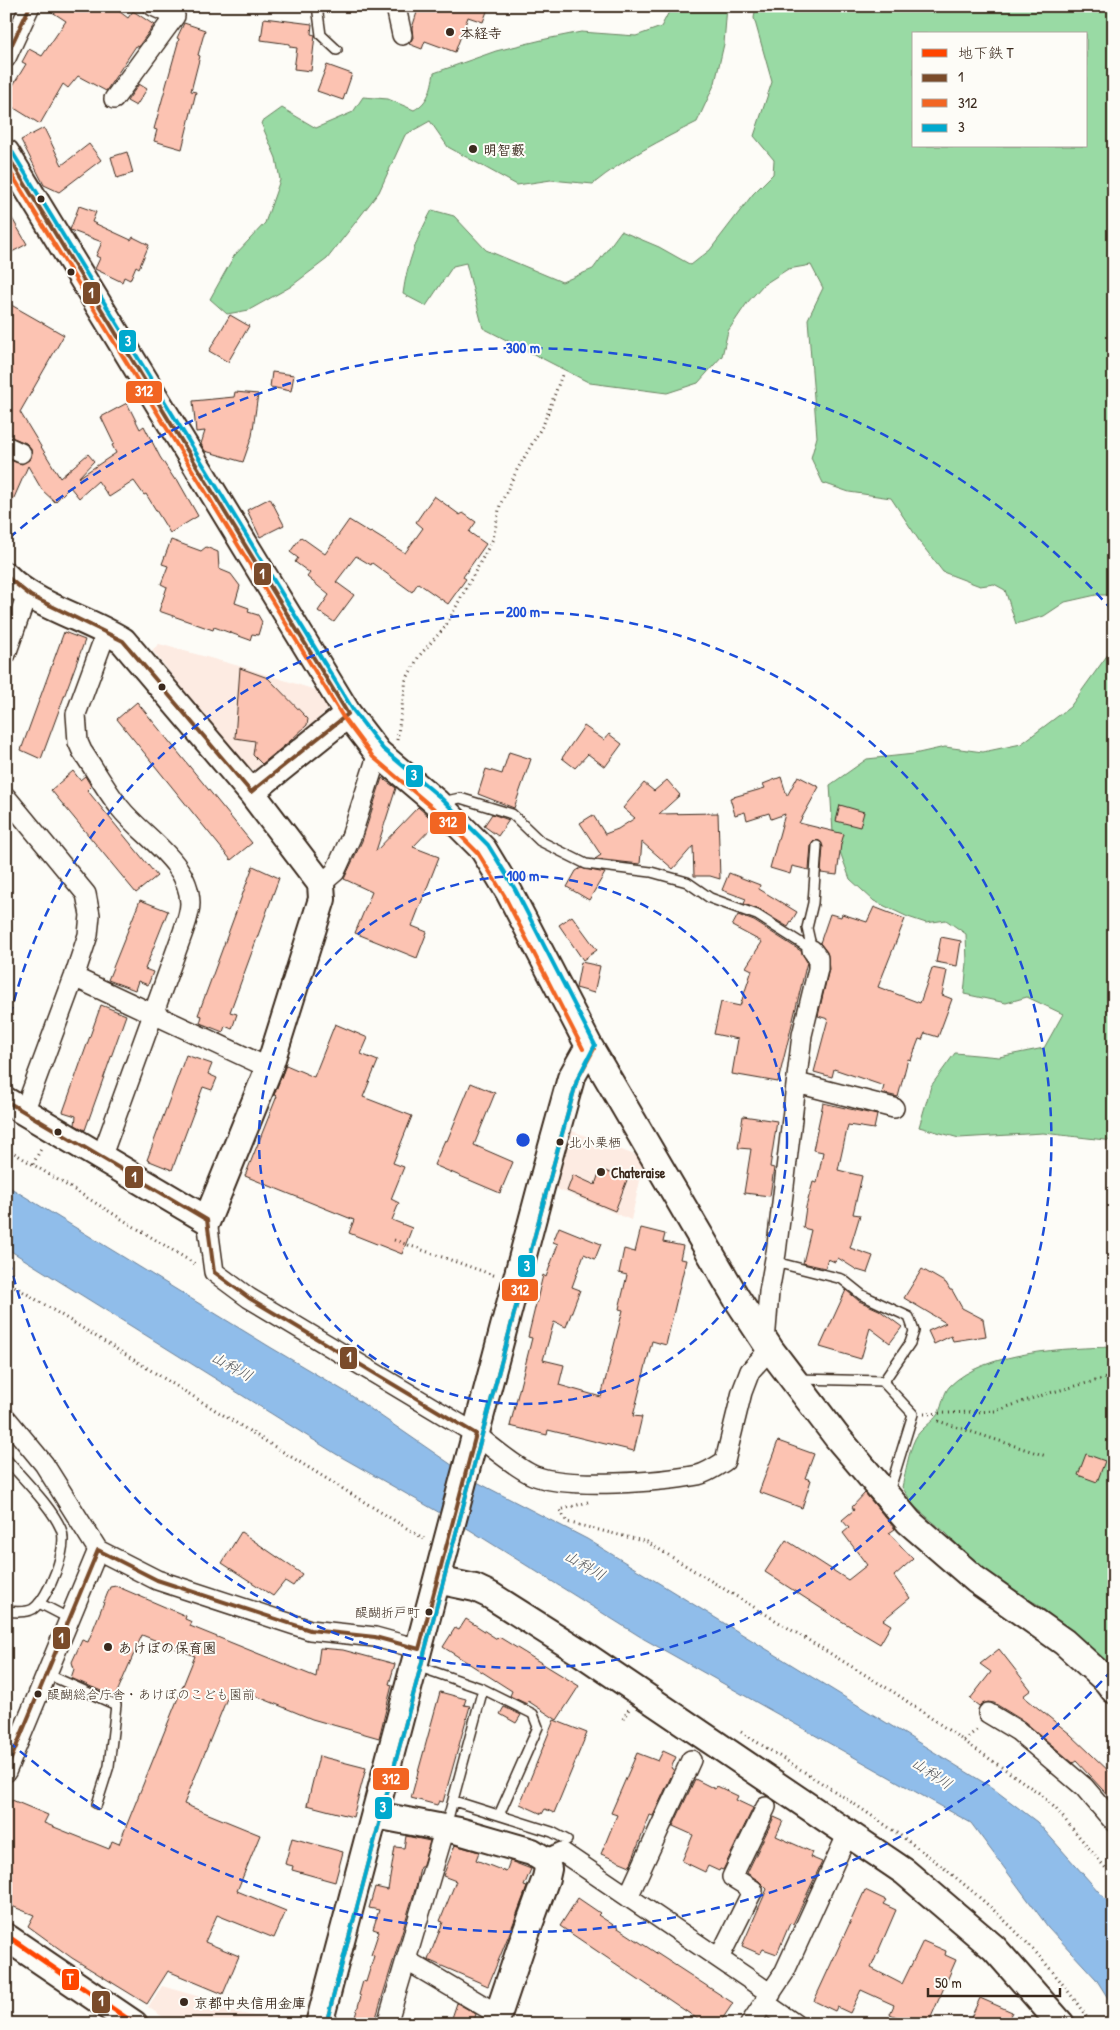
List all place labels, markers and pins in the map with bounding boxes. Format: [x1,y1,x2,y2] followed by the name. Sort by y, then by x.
[460,23,502,42] place label: 本経寺
[444,26,456,38] marker: 本経寺
[483,140,525,159] place label: 明智藪
[467,143,479,155] marker: 明智藪
[36,194,46,204] unlabelled marker
[66,267,76,277] unlabelled marker
[157,682,167,692] unlabelled marker
[53,1127,63,1137] unlabelled marker
[514,1131,532,1149] centre of rings
[569,1133,621,1151] place label: 北小栗栖
[555,1137,565,1147] marker: 北小栗栖
[611,1163,666,1182] place label: Chateraise
[595,1166,607,1178] marker: Chateraise
[355,1603,420,1621] place label: 醍醐折戸町
[424,1607,434,1617] marker: 醍醐折戸町
[118,1638,216,1657] place label: あけぼの保育園
[102,1641,114,1653] marker: あけぼの保育園
[47,1685,255,1703] place label: 醍醐総合庁舎・あけぼのこども園前
[33,1689,43,1699] marker: 醍醐総合庁舎・あけぼのこども園前
[194,1993,306,2012] place label: 京都中央信用金庫
[178,1996,190,2008] marker: 京都中央信用金庫

